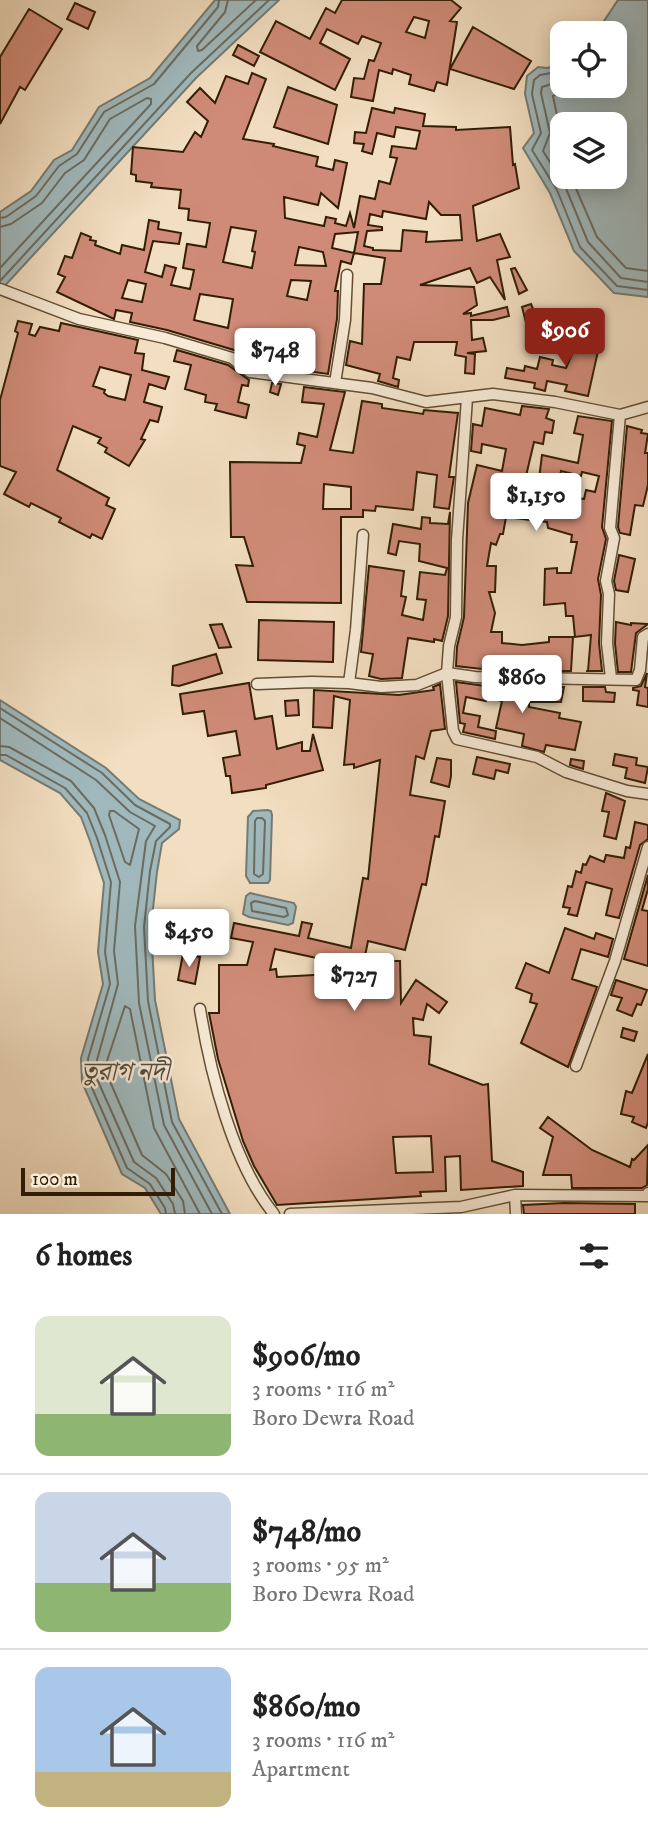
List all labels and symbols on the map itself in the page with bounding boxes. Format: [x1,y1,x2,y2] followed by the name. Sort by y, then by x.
[524,308,606,368] pin: $906
[234,328,316,388] pin: $748
[479,474,593,533] pin: $1,150
[481,656,563,715] pin: $860
[148,909,230,969] pin: $450
[313,954,395,1013] pin: $727
[81,1056,172,1089] water label: তুরাগ নদী
[21,1165,175,1197] scale bar

